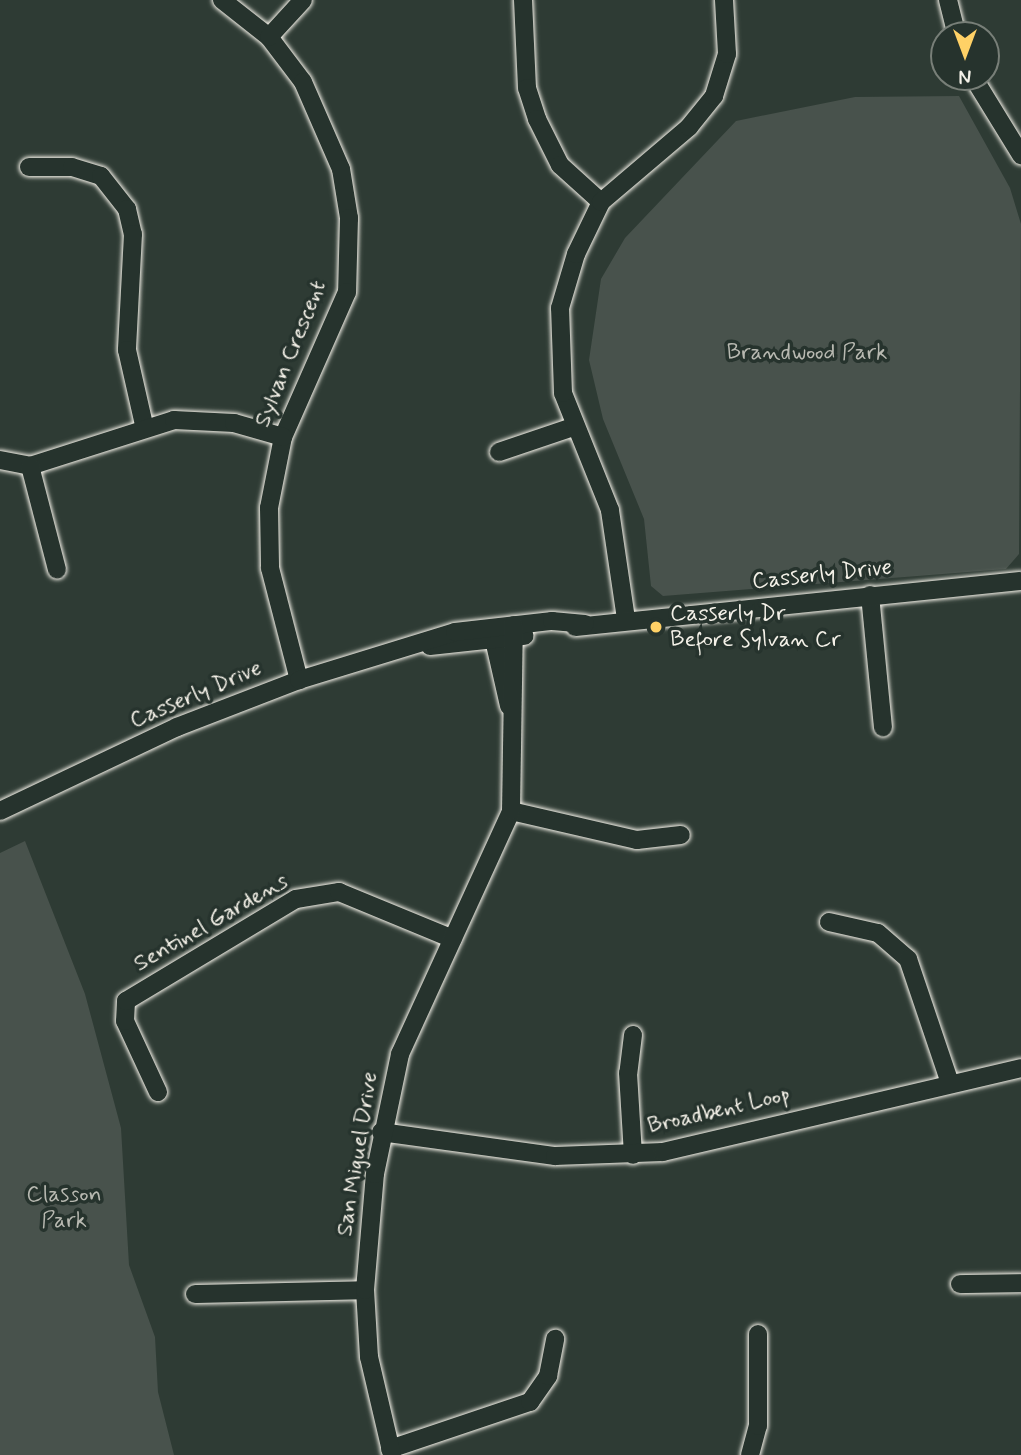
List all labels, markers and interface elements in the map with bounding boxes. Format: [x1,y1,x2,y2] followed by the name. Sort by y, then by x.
[930,21,1000,91] north arrow
[959,63,971,88] text: N
[248,275,334,433] street label: Sylvan Crescent
[726,339,888,367] park label: Brandwood Park
[751,554,893,596] street label: Casserly Drive
[670,600,836,654] place label: Casserly Dr Before Sylvan Cr
[648,619,664,635] marker: Casserly Dr Before Sylvan Cr
[126,655,266,735] street label: Casserly Drive
[132,870,290,976] street label: Sentinel Gardens
[332,1073,384,1235] street label: San Miguel Drive
[644,1081,794,1141] street label: Broadbent Loop
[26,1181,102,1235] park label: Classon Park

